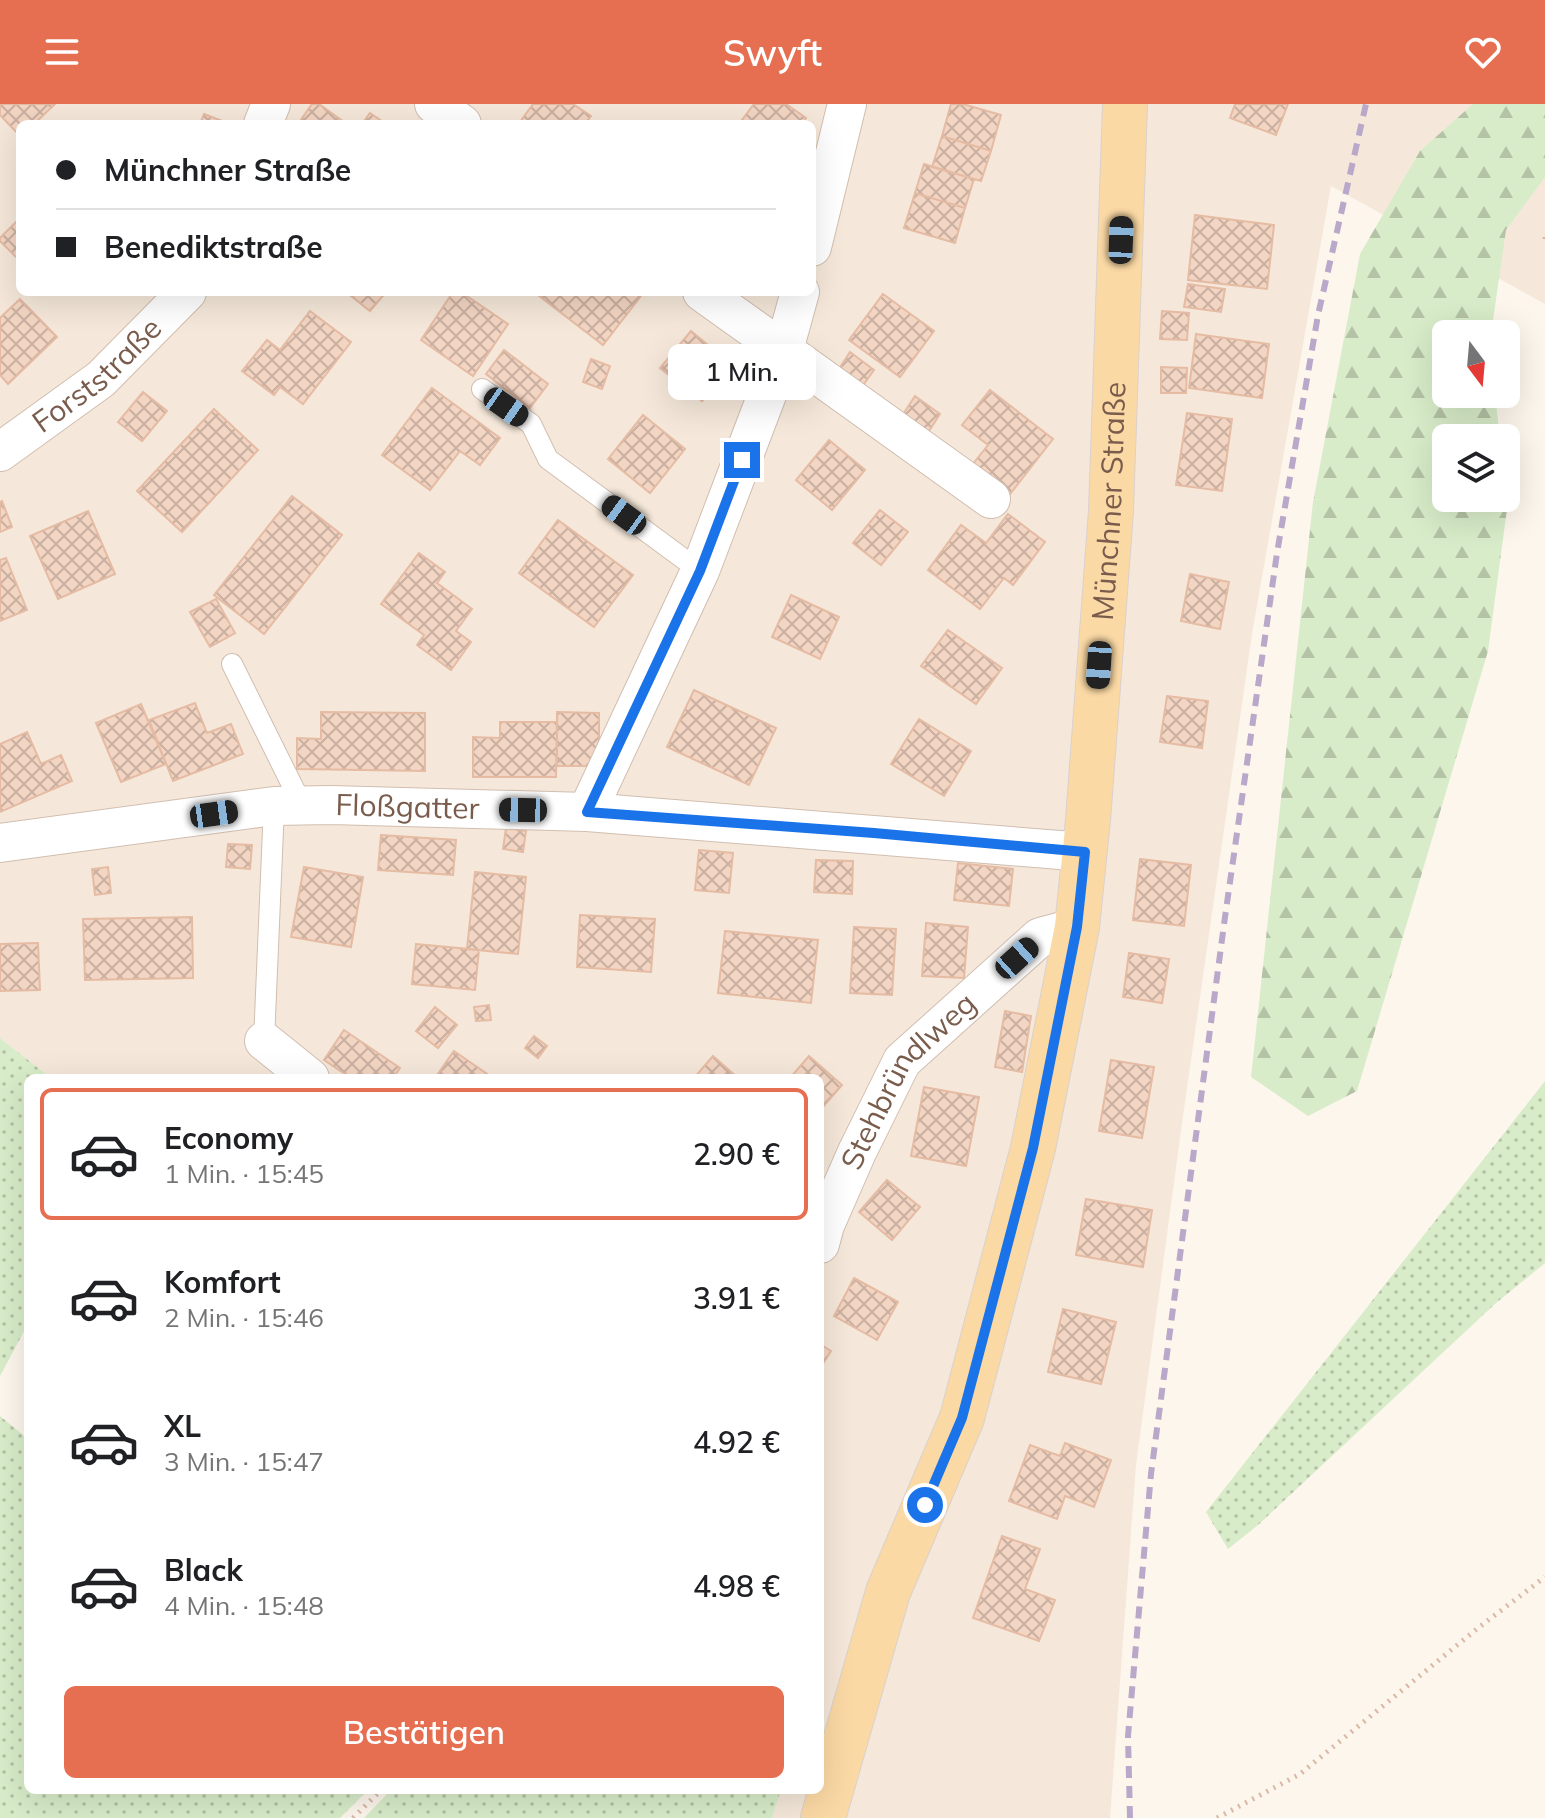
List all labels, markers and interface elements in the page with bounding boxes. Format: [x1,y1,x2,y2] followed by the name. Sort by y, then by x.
[40,30,84,74] icon: menu
[723,30,822,75] text: Swyft
[1461,30,1505,74] icon: heart
[104,151,351,189] text: Münchner Straße
[1108,216,1134,264] car
[104,228,323,266] text: Benediktstraße
[24,309,169,440] street label: Forststraße
[1432,320,1520,408] north arrow
[1432,320,1520,512] map controls
[668,344,816,400] callout: 1 Min.
[705,355,779,388] text: 1 Min.
[1083,381,1133,622] street label: Münchner Straße
[479,383,533,431] car
[1432,424,1520,512] button: layers
[724,442,760,478] route end
[598,491,650,539] car
[1085,640,1113,690] car
[335,785,480,827] street label: Floßgatter
[499,798,547,822] car
[189,799,239,829] car
[991,933,1043,983] car
[832,984,983,1175] street label: Stehbründlweg
[68,1118,140,1190] icon: car
[164,1119,293,1157] text: Economy
[693,1135,780,1173] text: 2.90 €
[164,1157,324,1190] text: 1 Min. · 15:45
[68,1262,140,1334] icon: car
[164,1263,281,1301] text: Komfort
[693,1279,780,1317] text: 3.91 €
[164,1301,324,1334] text: 2 Min. · 15:46
[68,1406,140,1478] icon: car
[164,1407,201,1445] text: XL
[693,1423,780,1461] text: 4.92 €
[164,1445,324,1478] text: 3 Min. · 15:47
[907,1487,943,1523] route start
[68,1550,140,1622] icon: car
[164,1551,243,1589] text: Black
[693,1567,780,1605] text: 4.98 €
[164,1589,324,1622] text: 4 Min. · 15:48
[64,1686,784,1778] button: Bestätigen

